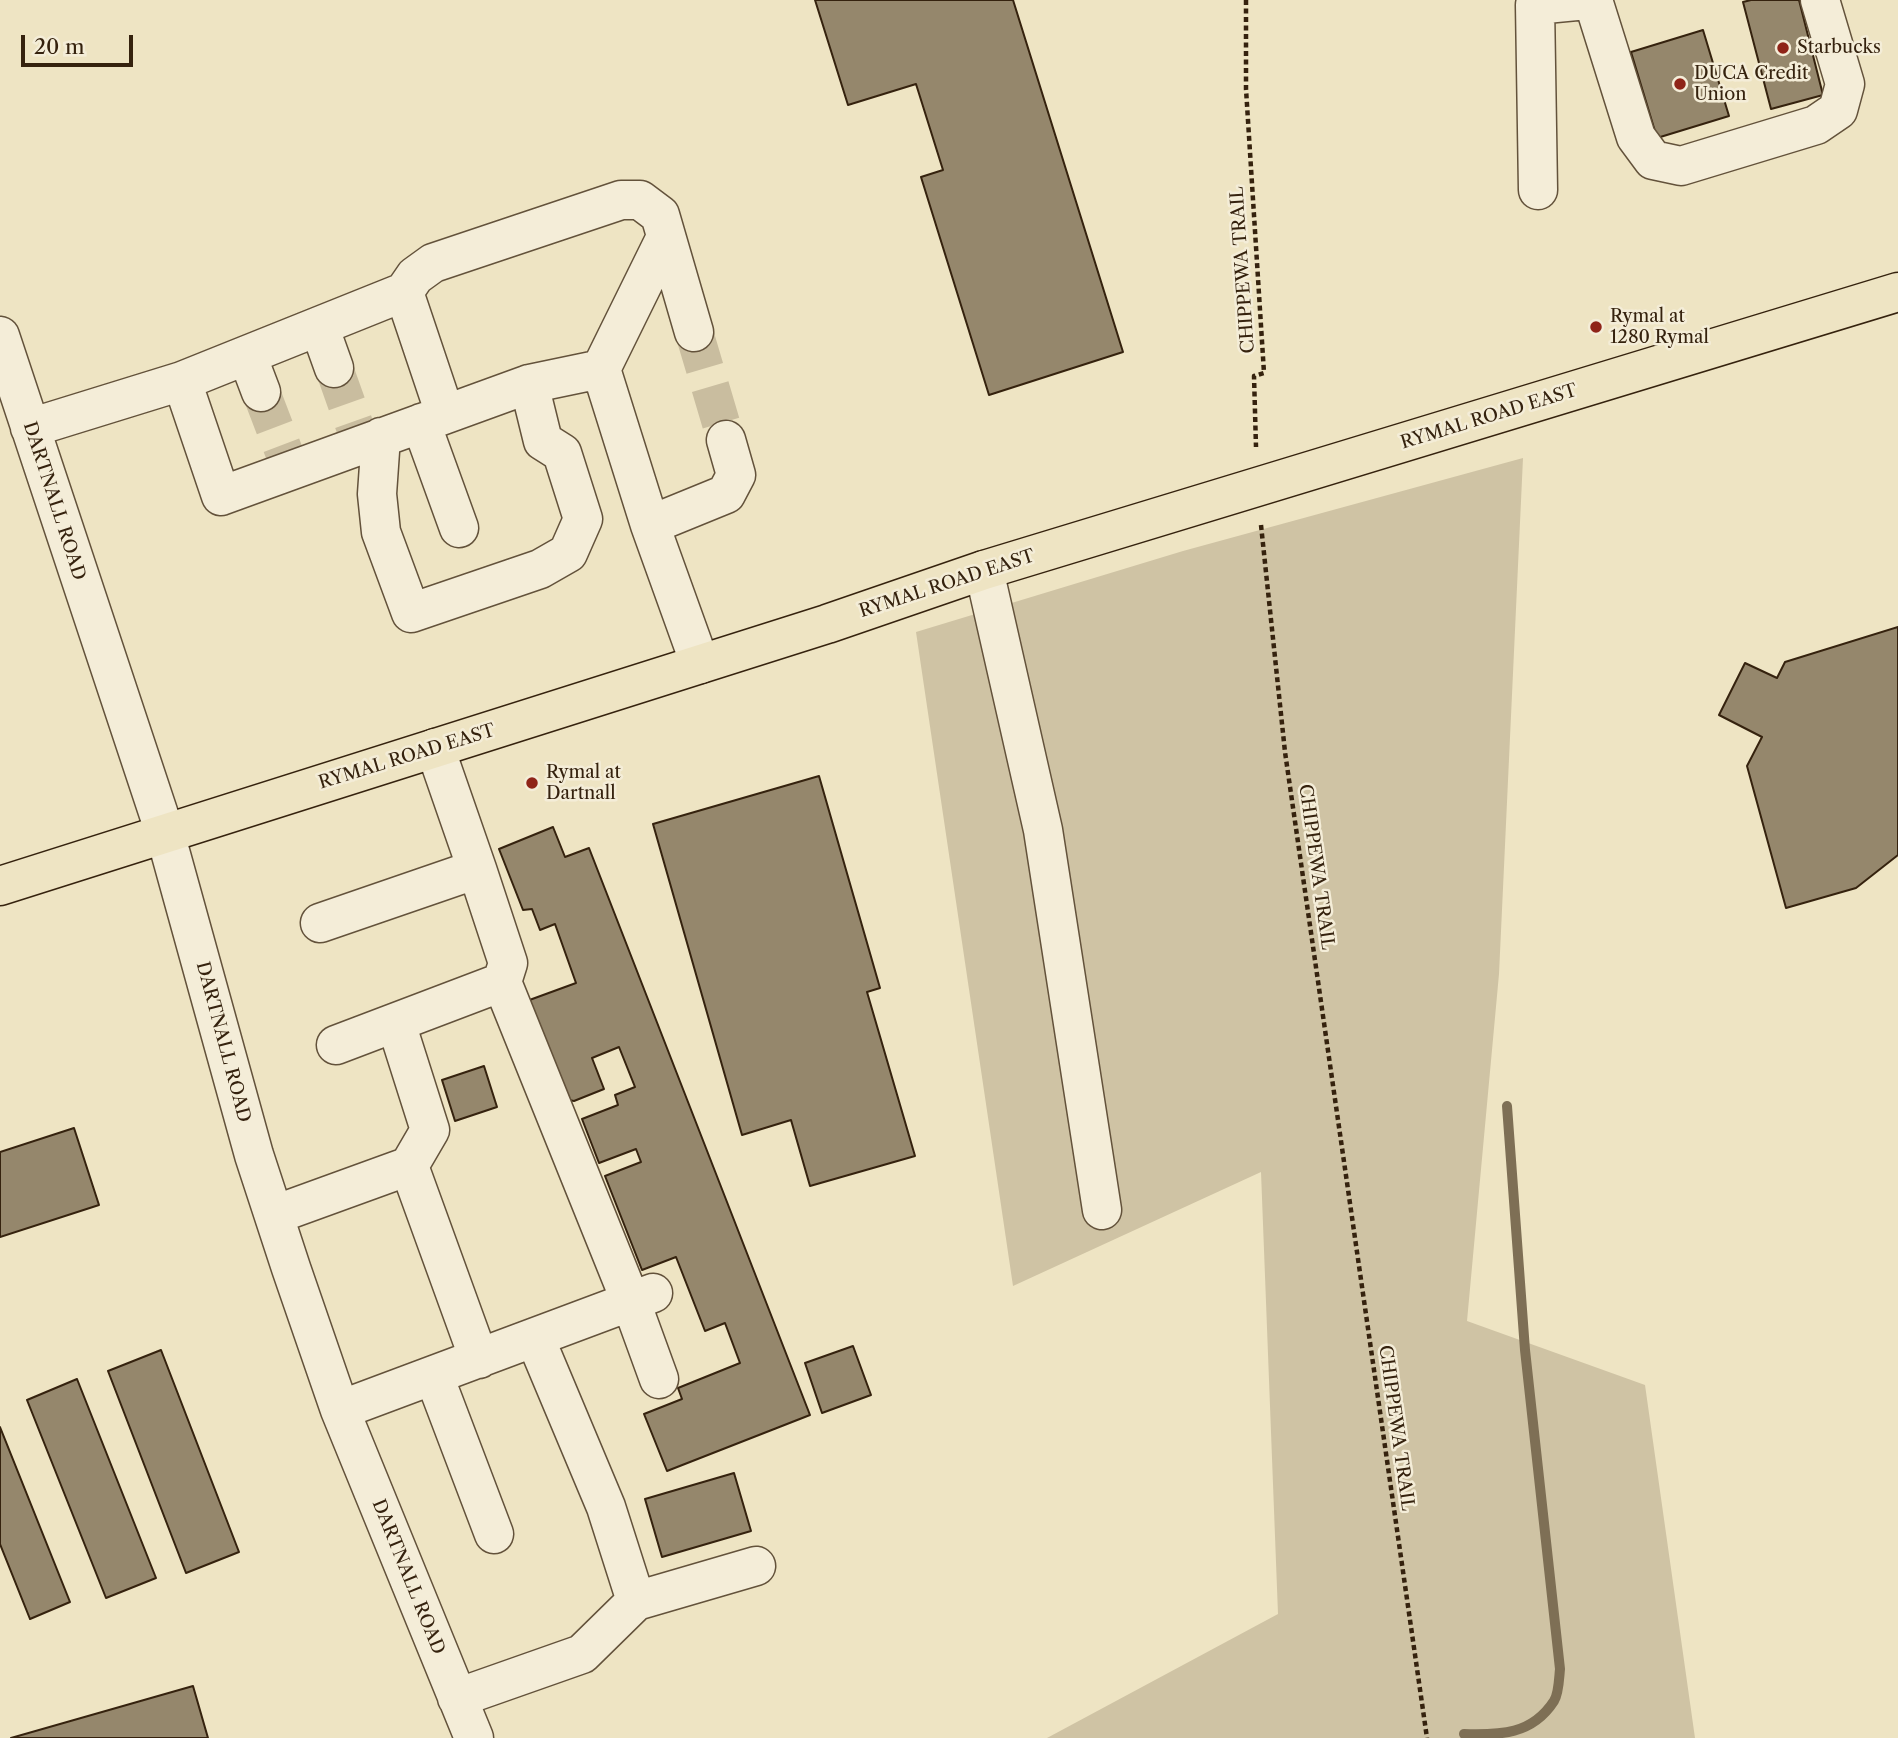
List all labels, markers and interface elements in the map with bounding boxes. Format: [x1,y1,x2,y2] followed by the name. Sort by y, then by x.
[24,21,136,65] scale bar
[34,34,85,59] text: 20 m
[1797,37,1881,59] place label: Starbucks
[1775,40,1791,56] marker: Starbucks
[1694,63,1808,106] place label: DUCA Credit Union
[1672,76,1688,92] marker: DUCA Credit Union
[1226,186,1260,354] street label: CHIPPEWA TRAIL
[1610,306,1709,348] place label: Rymal at 1280 Rymal
[1588,319,1604,335] marker: Rymal at 1280 Rymal
[1398,380,1580,454] street label: RYMAL ROAD EAST
[18,419,90,583] street label: DARTNALL ROAD
[856,545,1038,623] street label: RYMAL ROAD EAST
[316,720,498,794] street label: RYMAL ROAD EAST
[546,762,621,804] place label: Rymal at Dartnall
[524,775,540,791] marker: Rymal at Dartnall
[1294,783,1338,951] street label: CHIPPEWA TRAIL
[191,959,255,1125] street label: DARTNALL ROAD
[1374,1344,1418,1512] street label: CHIPPEWA TRAIL
[367,1496,449,1658] street label: DARTNALL ROAD

